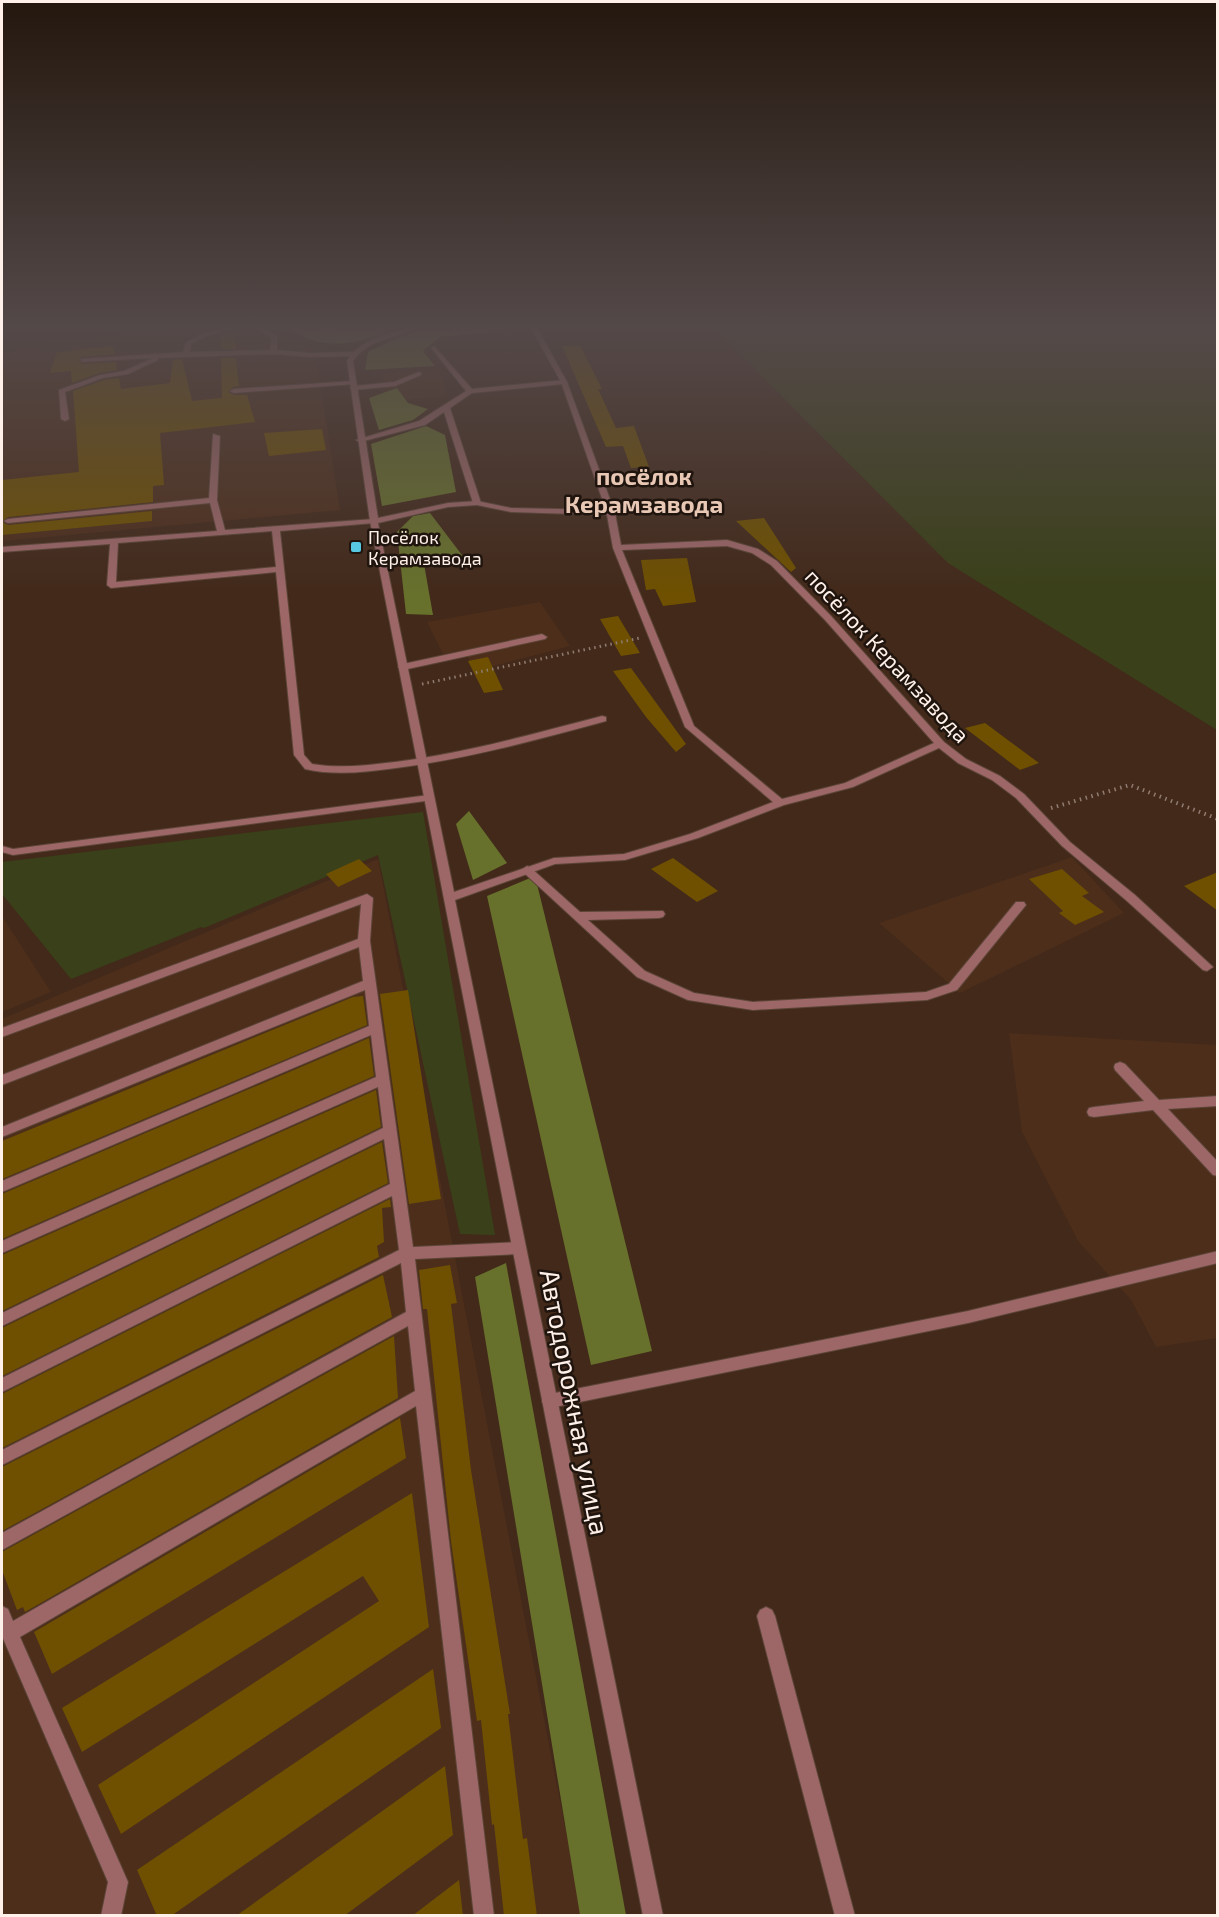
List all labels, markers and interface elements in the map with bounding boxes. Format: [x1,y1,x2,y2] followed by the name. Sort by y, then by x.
[565,461,723,518] district label: посёлок Керамзавода
[368,526,482,569] place label: Посёлок Керамзавода
[349,540,363,554] marker: Посёлок Керамзавода
[801,563,975,747] street label: посёлок Керамзавода
[534,1266,617,1538] street label: Автодорожная улица

